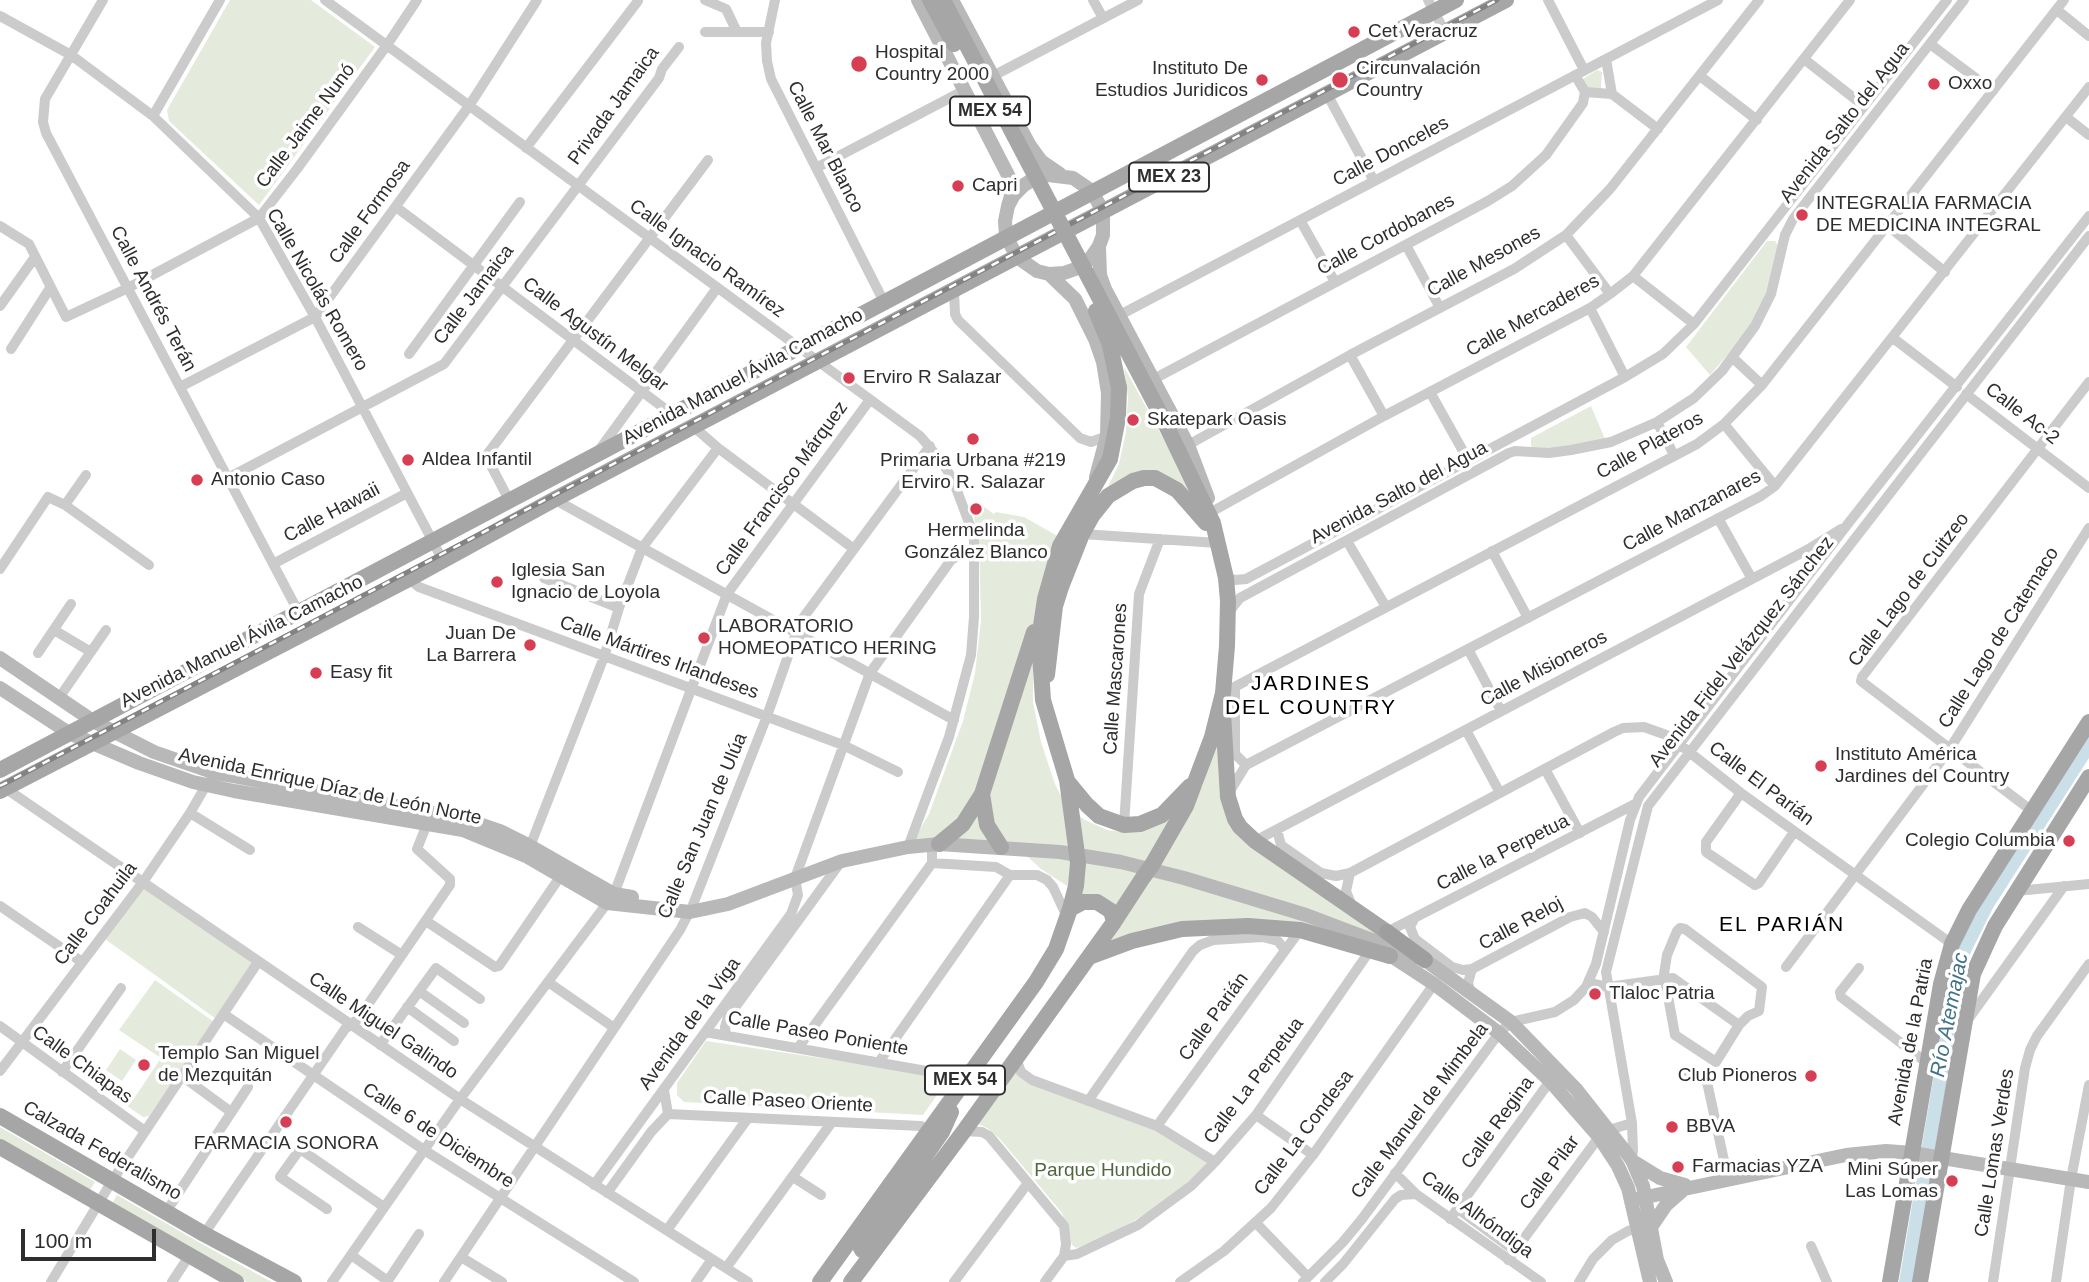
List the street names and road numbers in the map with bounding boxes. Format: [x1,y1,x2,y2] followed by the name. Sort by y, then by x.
[1775,38,1915,208] street label: Avenida Salto del Agua
[564,42,664,170] street label: Privada Jamaica
[252,59,360,193] street label: Calle Jaime Nunó
[782,77,868,217] street label: Calle Mar Blanco
[950,96,1030,126] road number: MEX 54
[1329,112,1453,192] street label: Calle Donceles
[324,155,416,269] street label: Calle Formosa
[1129,162,1209,192] road number: MEX 23
[1314,189,1458,281] street label: Calle Cordobanes
[625,195,789,323] street label: Calle Ignacio Ramírez
[261,205,373,375] street label: Calle Nicolás Romero
[105,222,201,376] street label: Calle Andrés Terán
[1424,222,1544,302] street label: Calle Mesones
[429,240,519,350] street label: Calle Jamaica
[1462,270,1604,362] street label: Calle Mercaderes
[518,273,672,397] street label: Calle Agustín Melgar
[619,304,867,450] street label: Avenida Manuel Ávila Camacho
[1980,378,2064,450] street label: Calle Ac-2
[711,397,853,581] street label: Calle Francisco Márquez
[1593,407,1707,485] street label: Calle Plateros
[1307,437,1491,549] street label: Avenida Salto del Agua
[1619,465,1765,557] street label: Calle Manzanares
[280,478,384,548] street label: Calle Hawaii
[1844,508,1974,672] street label: Calle Lago de Cuitzeo
[1645,532,1839,772] street label: Avenida Fidel Velázquez Sánchez
[1934,543,2064,733] street label: Calle Lago de Catemaco
[117,571,367,713] street label: Avenida Manuel Ávila Camacho
[1099,602,1133,756] street label: Calle Mascarones
[556,611,762,705] street label: Calle Mártires Irlandeses
[1477,626,1611,712] street label: Calle Misioneros
[654,730,752,922] street label: Calle San Juan de Ulúa
[1704,737,1818,831] street label: Calle El Parián
[176,744,484,830] street label: Avenida Enrique Díaz de León Norte
[1433,810,1573,896] street label: Calle la Perpetua
[50,858,142,970] street label: Calle Coahuila
[1475,892,1567,956] street label: Calle Reloj
[634,953,746,1095] street label: Avenida de la Viga
[1884,957,1938,1127] street label: Avenida de la Patria
[304,968,462,1084] street label: Calle Miguel Galindo
[1174,968,1254,1066] street label: Calle Parián
[726,1007,910,1061] street label: Calle Paseo Poniente
[1199,1013,1309,1149] street label: Calle La Perpetua
[1346,1019,1494,1203] street label: Calle Manuel de Mimbela
[27,1021,137,1109] street label: Calle Chiapas
[925,1065,1005,1094] road number: MEX 54
[1249,1066,1359,1200] street label: Calle La Condesa
[1970,1067,2020,1239] street label: Calle Lomas Verdes
[1457,1072,1539,1174] street label: Calle Regina
[358,1078,518,1194] street label: Calle 6 de Diciembre
[703,1086,873,1118] street label: Calle Paseo Oriente
[19,1096,185,1206] street label: Calzada Federalismo
[1515,1131,1585,1215] street label: Calle Pilar
[1416,1167,1538,1263] street label: Calle Alhóndiga

